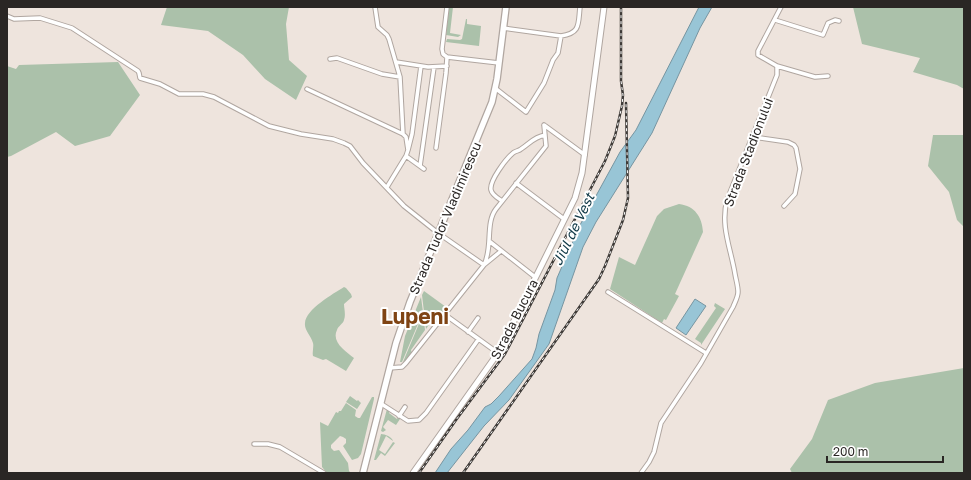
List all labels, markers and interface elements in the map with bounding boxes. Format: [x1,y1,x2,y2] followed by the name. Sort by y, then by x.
[720,95,776,209] street label: Strada Stadionului
[406,139,484,297] street label: Strada Tudor Vladimirescu
[548,189,598,268] water label: Jiul de Vest
[487,276,541,362] street label: Strada Bucura
[381,303,449,329] district label: Lupeni
[827,438,943,464] scale bar
[833,444,868,459] text: 200 m

